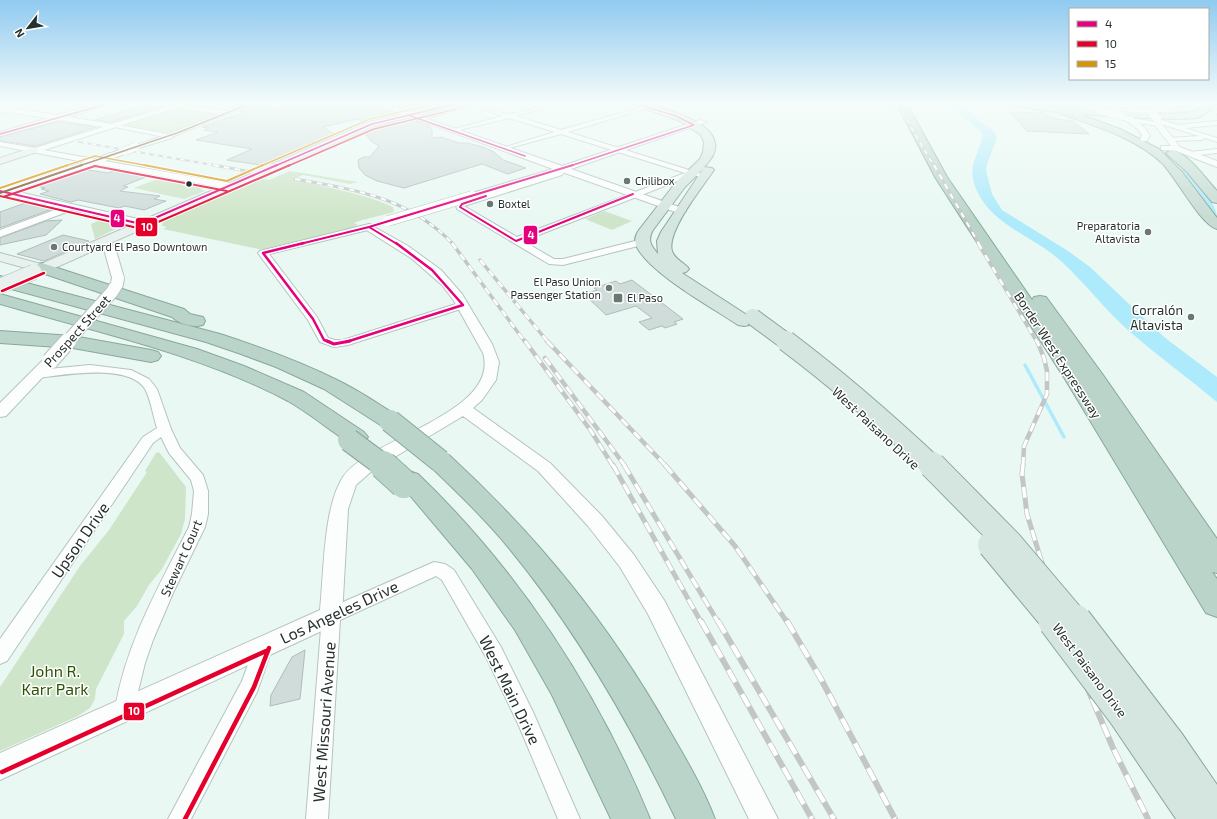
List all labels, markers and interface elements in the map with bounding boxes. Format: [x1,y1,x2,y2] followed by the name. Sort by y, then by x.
[8,8,48,48] north arrow
[1069,8,1209,80] legend
[1105,16,1112,30] text: 4
[11,27,27,40] text: N
[1105,36,1117,50] text: 10
[1105,56,1116,70] text: 15
[635,174,675,187] place label: Chilibox
[622,176,632,186] marker: Chilibox
[184,179,194,189] unlabelled marker
[498,197,531,210] place label: Boxtel
[485,199,495,209] marker: Boxtel
[110,209,125,228] line badge: 4
[113,211,121,224] text: 4
[135,217,158,237] line badge: 10
[1077,219,1140,245] place label: Preparatoria Altavista
[141,220,153,233] text: 10
[523,225,538,245] line badge: 4
[1143,227,1153,237] marker: Preparatoria Altavista
[527,228,535,241] text: 4
[62,240,207,253] place label: Courtyard El Paso Downtown
[49,242,59,252] marker: Courtyard El Paso Downtown
[511,275,601,301] place label: El Paso Union Passenger Station
[604,283,614,293] marker: El Paso Union Passenger Station
[1011,289,1105,421] street label: Border West Expressway
[627,291,663,304] place label: El Paso
[40,292,114,370] street label: Prospect Street
[612,292,624,304] marker: El Paso
[1130,302,1183,333] place label: Corralón Altavista
[1186,312,1196,322] marker: Corralón Altavista
[829,383,923,473] street label: West Paisano Drive
[47,498,113,581] street label: Upson Drive
[157,517,205,599] street label: Stewart Court
[277,576,401,647] street label: Los Angeles Drive
[1049,620,1131,720] street label: West Paisano Drive
[476,632,545,747] street label: West Main Drive
[308,641,339,803] street label: West Missouri Avenue
[21,661,89,698] park label: John R. Karr Park
[123,702,145,721] line badge: 10
[128,704,140,717] text: 10

